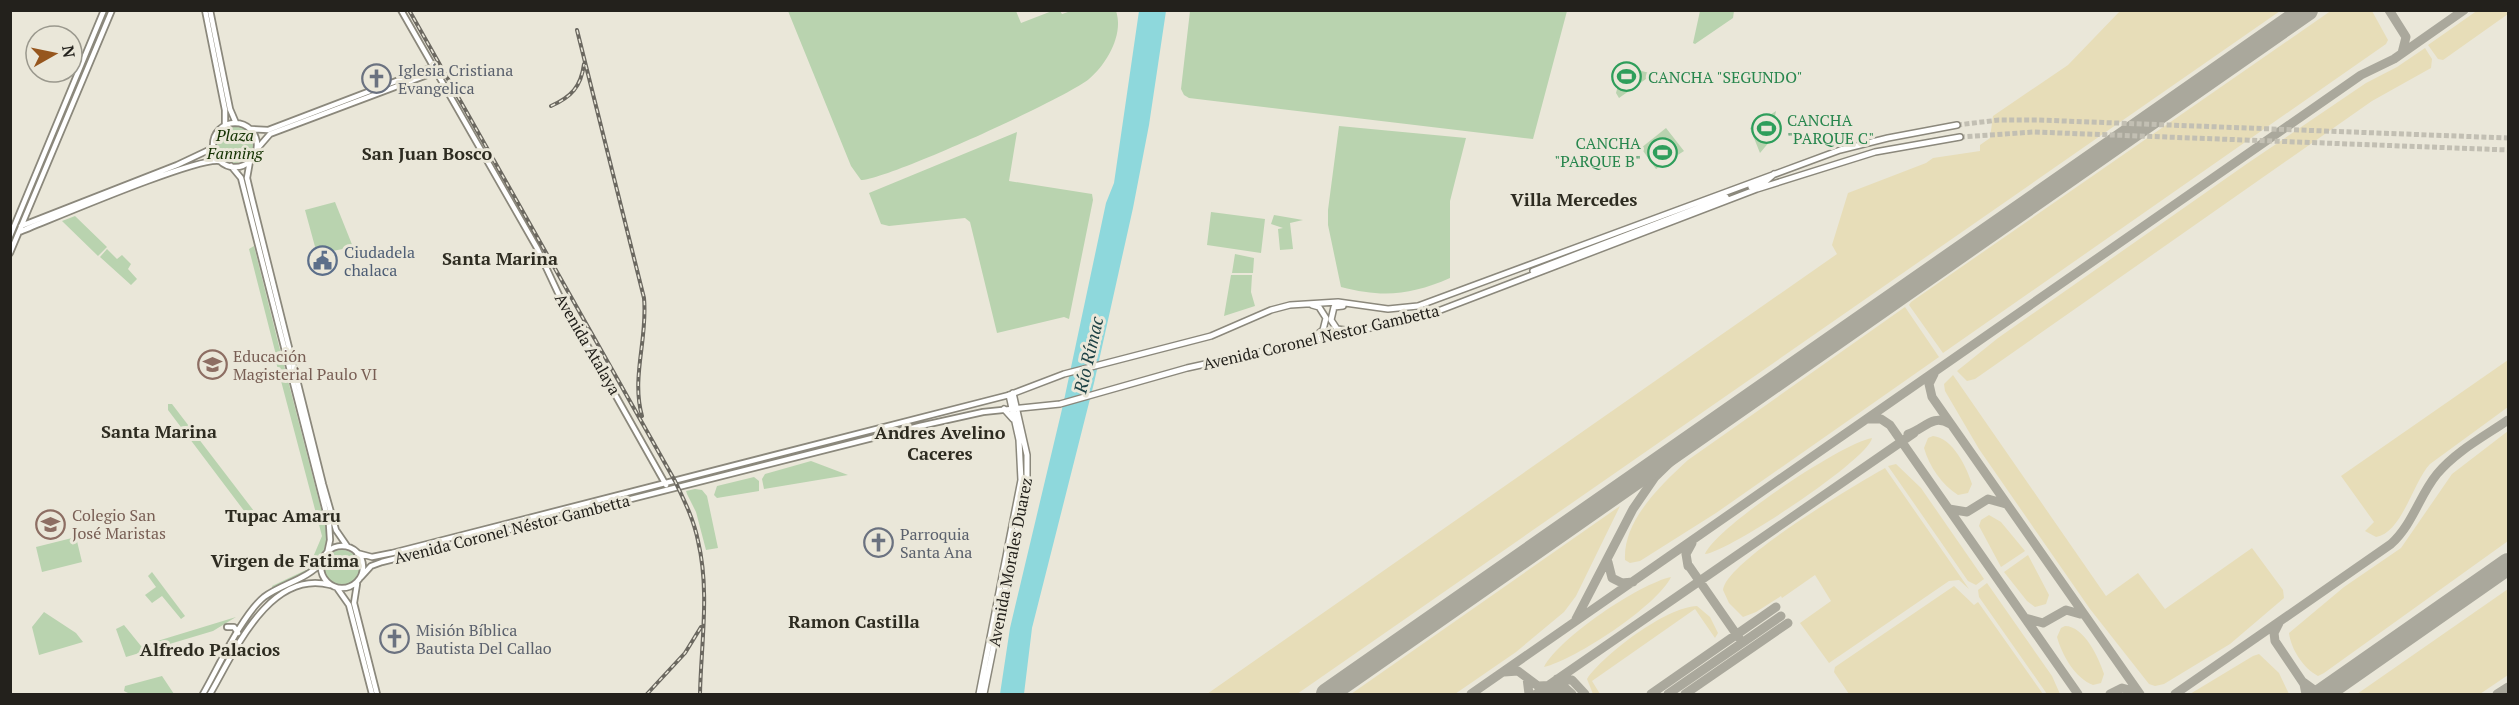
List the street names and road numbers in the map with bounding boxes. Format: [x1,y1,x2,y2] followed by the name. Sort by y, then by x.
[550,289,626,399] street label: Avenida Atalaya
[1201,299,1441,375] street label: Avenida Coronel Nestor Gambetta
[983,476,1037,648] street label: Avenida Morales Duarez
[392,489,632,569] street label: Avenida Coronel Néstor Gambetta

